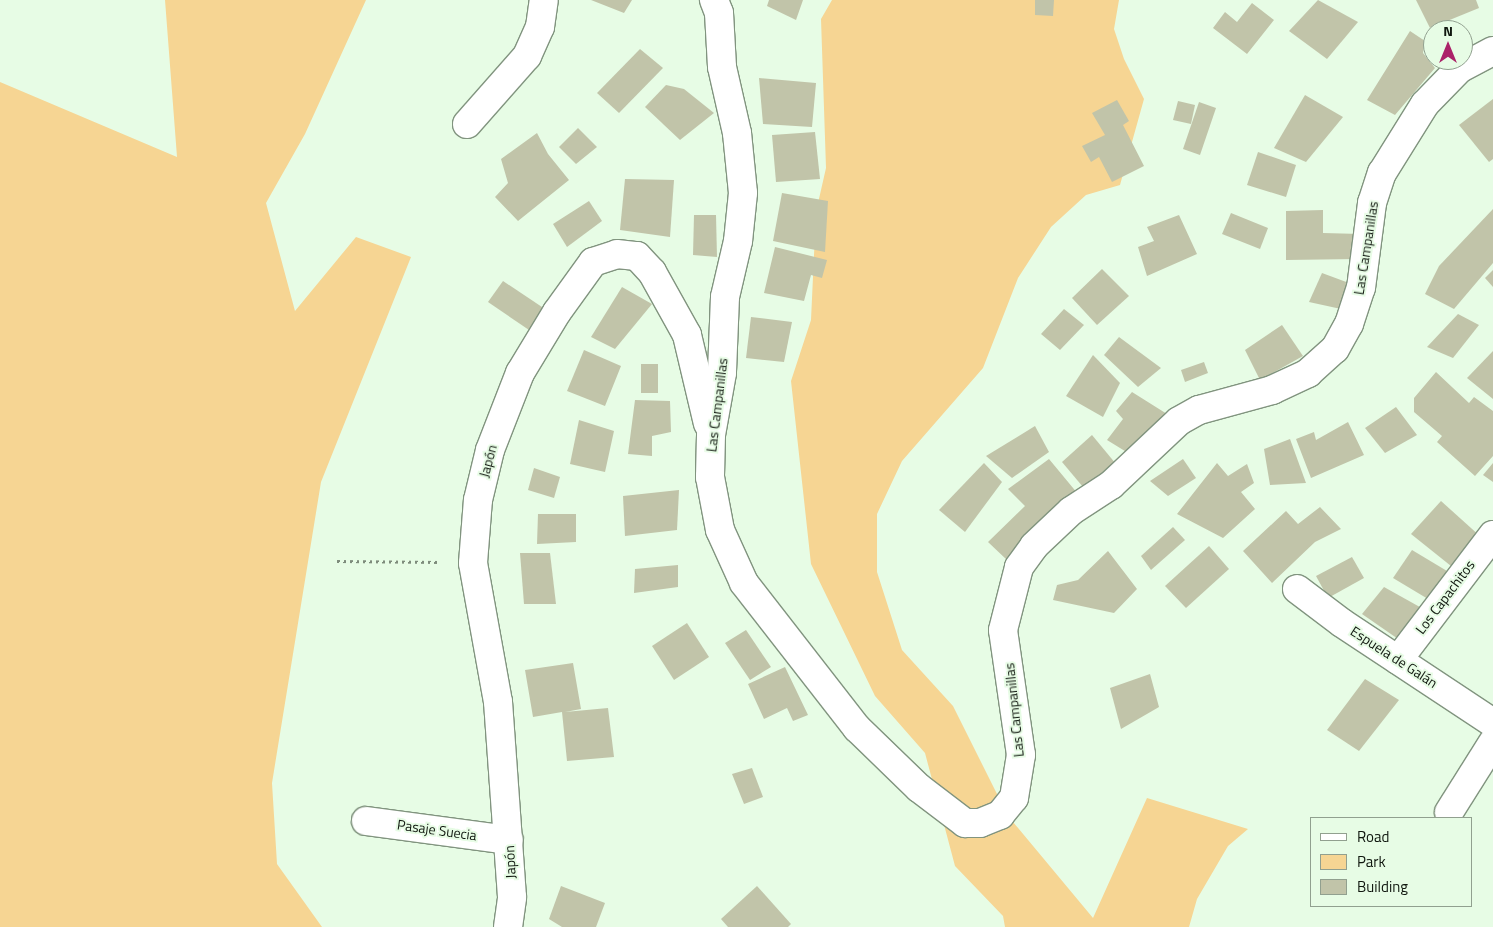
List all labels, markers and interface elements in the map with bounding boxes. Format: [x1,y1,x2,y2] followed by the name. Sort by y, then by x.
[1423,20,1473,70] north arrow
[1443,20,1453,41] text: N
[1350,200,1382,296] street label: Las Campanillas
[703,357,731,453] street label: Las Campanillas
[476,443,500,479] street label: Japón
[1412,557,1478,637] street label: Los Capachitos
[1347,623,1441,691] street label: Espuela de Galán
[1001,662,1027,758] street label: Las Campanillas
[396,816,478,844] street label: Pasaje Suecia
[1310,817,1473,907] legend
[1357,825,1389,848] text: Road
[501,845,519,879] street label: Japón
[1357,850,1386,873] text: Park
[1357,875,1408,898] text: Building

